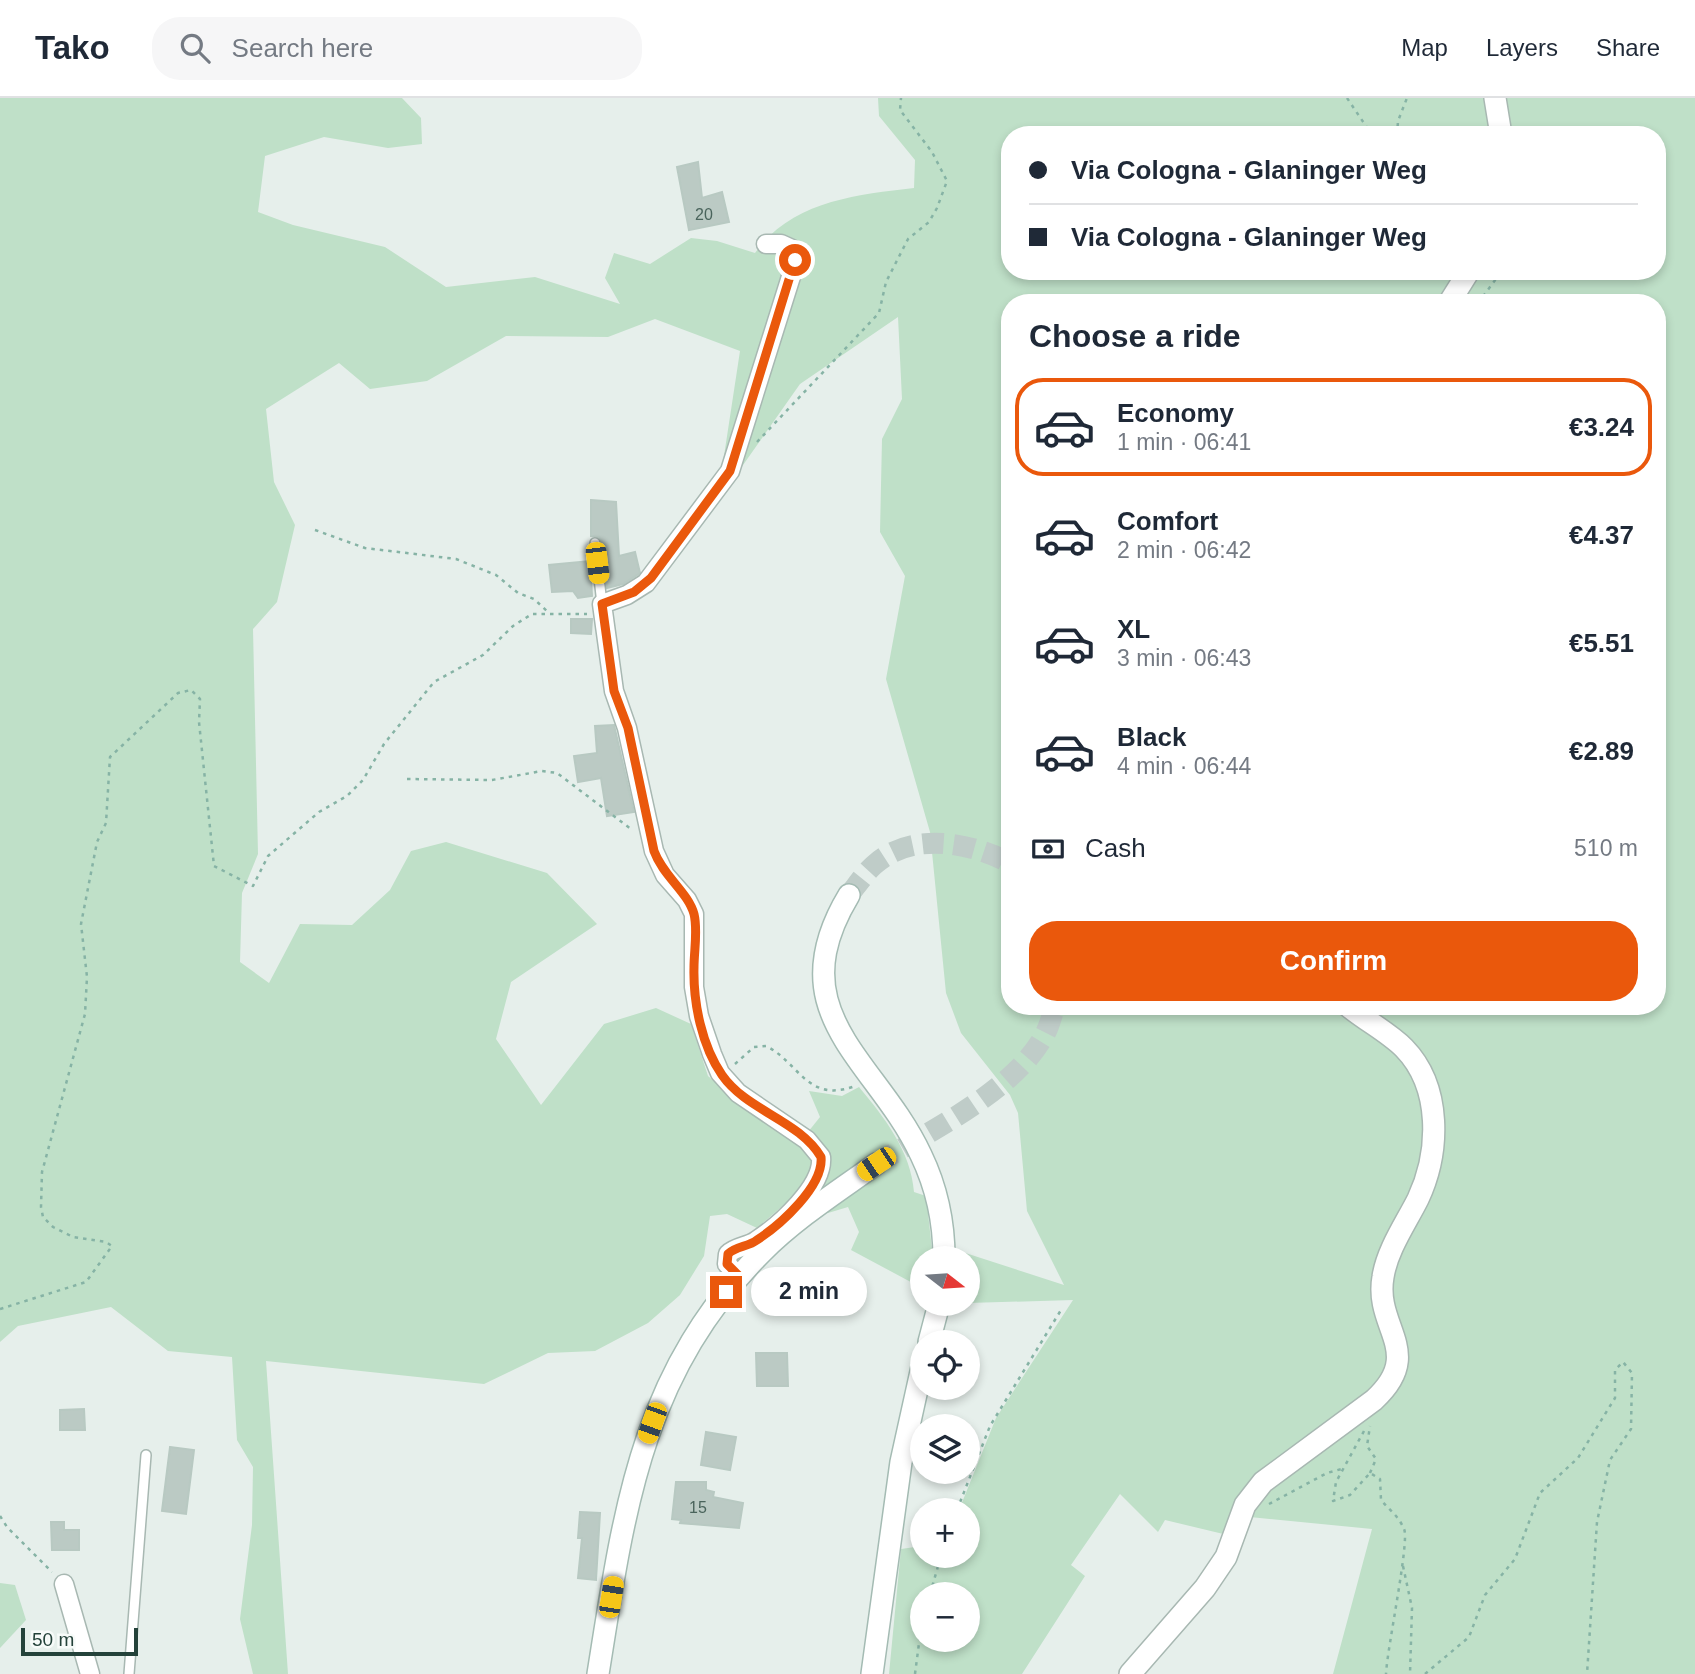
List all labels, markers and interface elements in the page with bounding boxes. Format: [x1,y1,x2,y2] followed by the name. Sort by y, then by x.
[152,17,642,80] search box
[35,29,110,66] text: Tako
[176,29,214,67] icon: search
[232,33,373,63] text: Search here
[1401,34,1448,61] text: Map
[1486,34,1558,61] text: Layers
[1596,34,1660,61] text: Share
[1071,155,1427,185] text: Via Cologna - Glaninger Weg
[695,206,713,223] house number: 20
[1071,222,1427,252] text: Via Cologna - Glaninger Weg
[779,244,811,276] route start
[1029,318,1241,354] text: Choose a ride
[1033,396,1096,459] icon: car
[1117,398,1234,428] text: Economy
[1569,412,1634,442] text: €3.24
[1117,429,1251,455] text: 1 min · 06:41
[1033,504,1096,567] icon: car
[1117,506,1218,536] text: Comfort
[1569,520,1634,550] text: €4.37
[1117,537,1251,563] text: 2 min · 06:42
[585,541,610,585] car
[1033,612,1096,675] icon: car
[1117,614,1150,644] text: XL
[1569,628,1634,658] text: €5.51
[1117,645,1251,671] text: 3 min · 06:43
[1033,720,1096,783] icon: car
[1117,722,1186,752] text: Black
[1569,736,1634,766] text: €2.89
[1117,753,1251,779] text: 4 min · 06:44
[1029,830,1067,868] icon: cash
[1085,833,1146,863] text: Cash
[1574,835,1638,861] text: 510 m
[1029,921,1638,1001] button: Confirm
[853,1144,900,1184] car
[910,1246,980,1316] north arrow
[910,1246,980,1652] map controls
[750,1268,866,1316] callout: 2 min
[710,1276,742,1308] route end
[779,1278,839,1304] text: 2 min
[910,1330,980,1400] button: locate
[635,1400,670,1446] car
[910,1414,980,1484] button: layers
[910,1498,980,1568] button: +
[689,1499,707,1516] house number: 15
[598,1575,625,1619] car
[910,1582,980,1652] button: −
[21,1625,138,1657] scale bar
[32,1629,74,1650] text: 50 m

